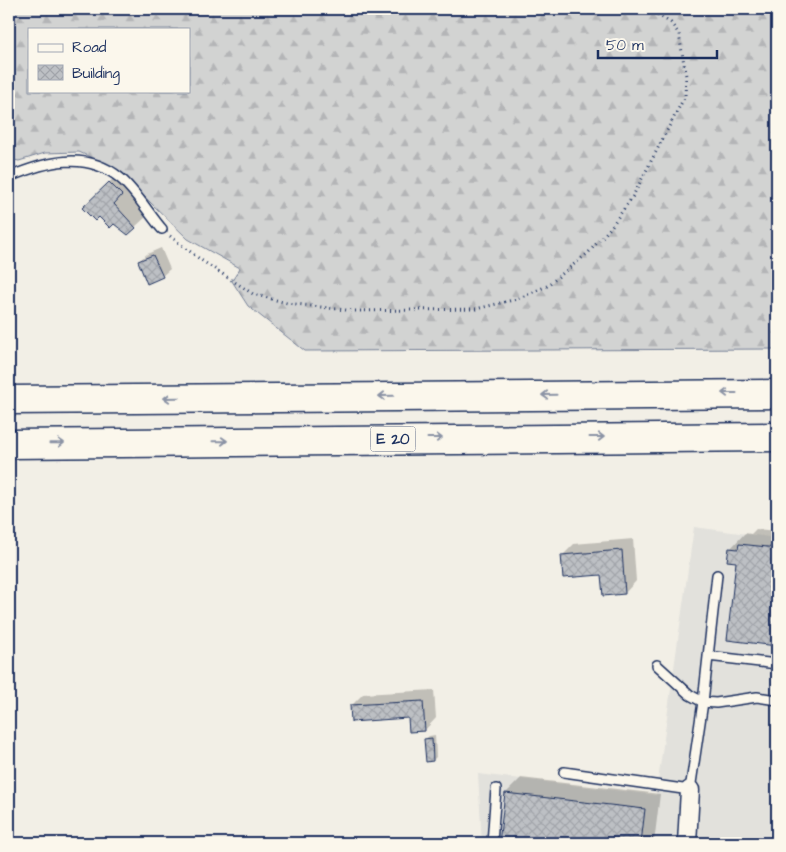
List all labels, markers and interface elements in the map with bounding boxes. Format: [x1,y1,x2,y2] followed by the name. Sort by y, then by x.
[28,28,190,92] legend
[598,28,717,60] scale bar
[606,35,644,56] text: 50 m
[72,37,107,58] text: Road
[72,63,120,85] text: Building
[721,388,737,398] one-way arrow
[541,390,557,399] one-way arrow
[378,391,394,401] one-way arrow
[163,393,180,403] one-way arrow
[370,426,416,452] road number: E 20
[589,432,605,442] one-way arrow
[427,434,443,443] one-way arrow
[212,436,228,446] one-way arrow
[49,438,65,448] one-way arrow

